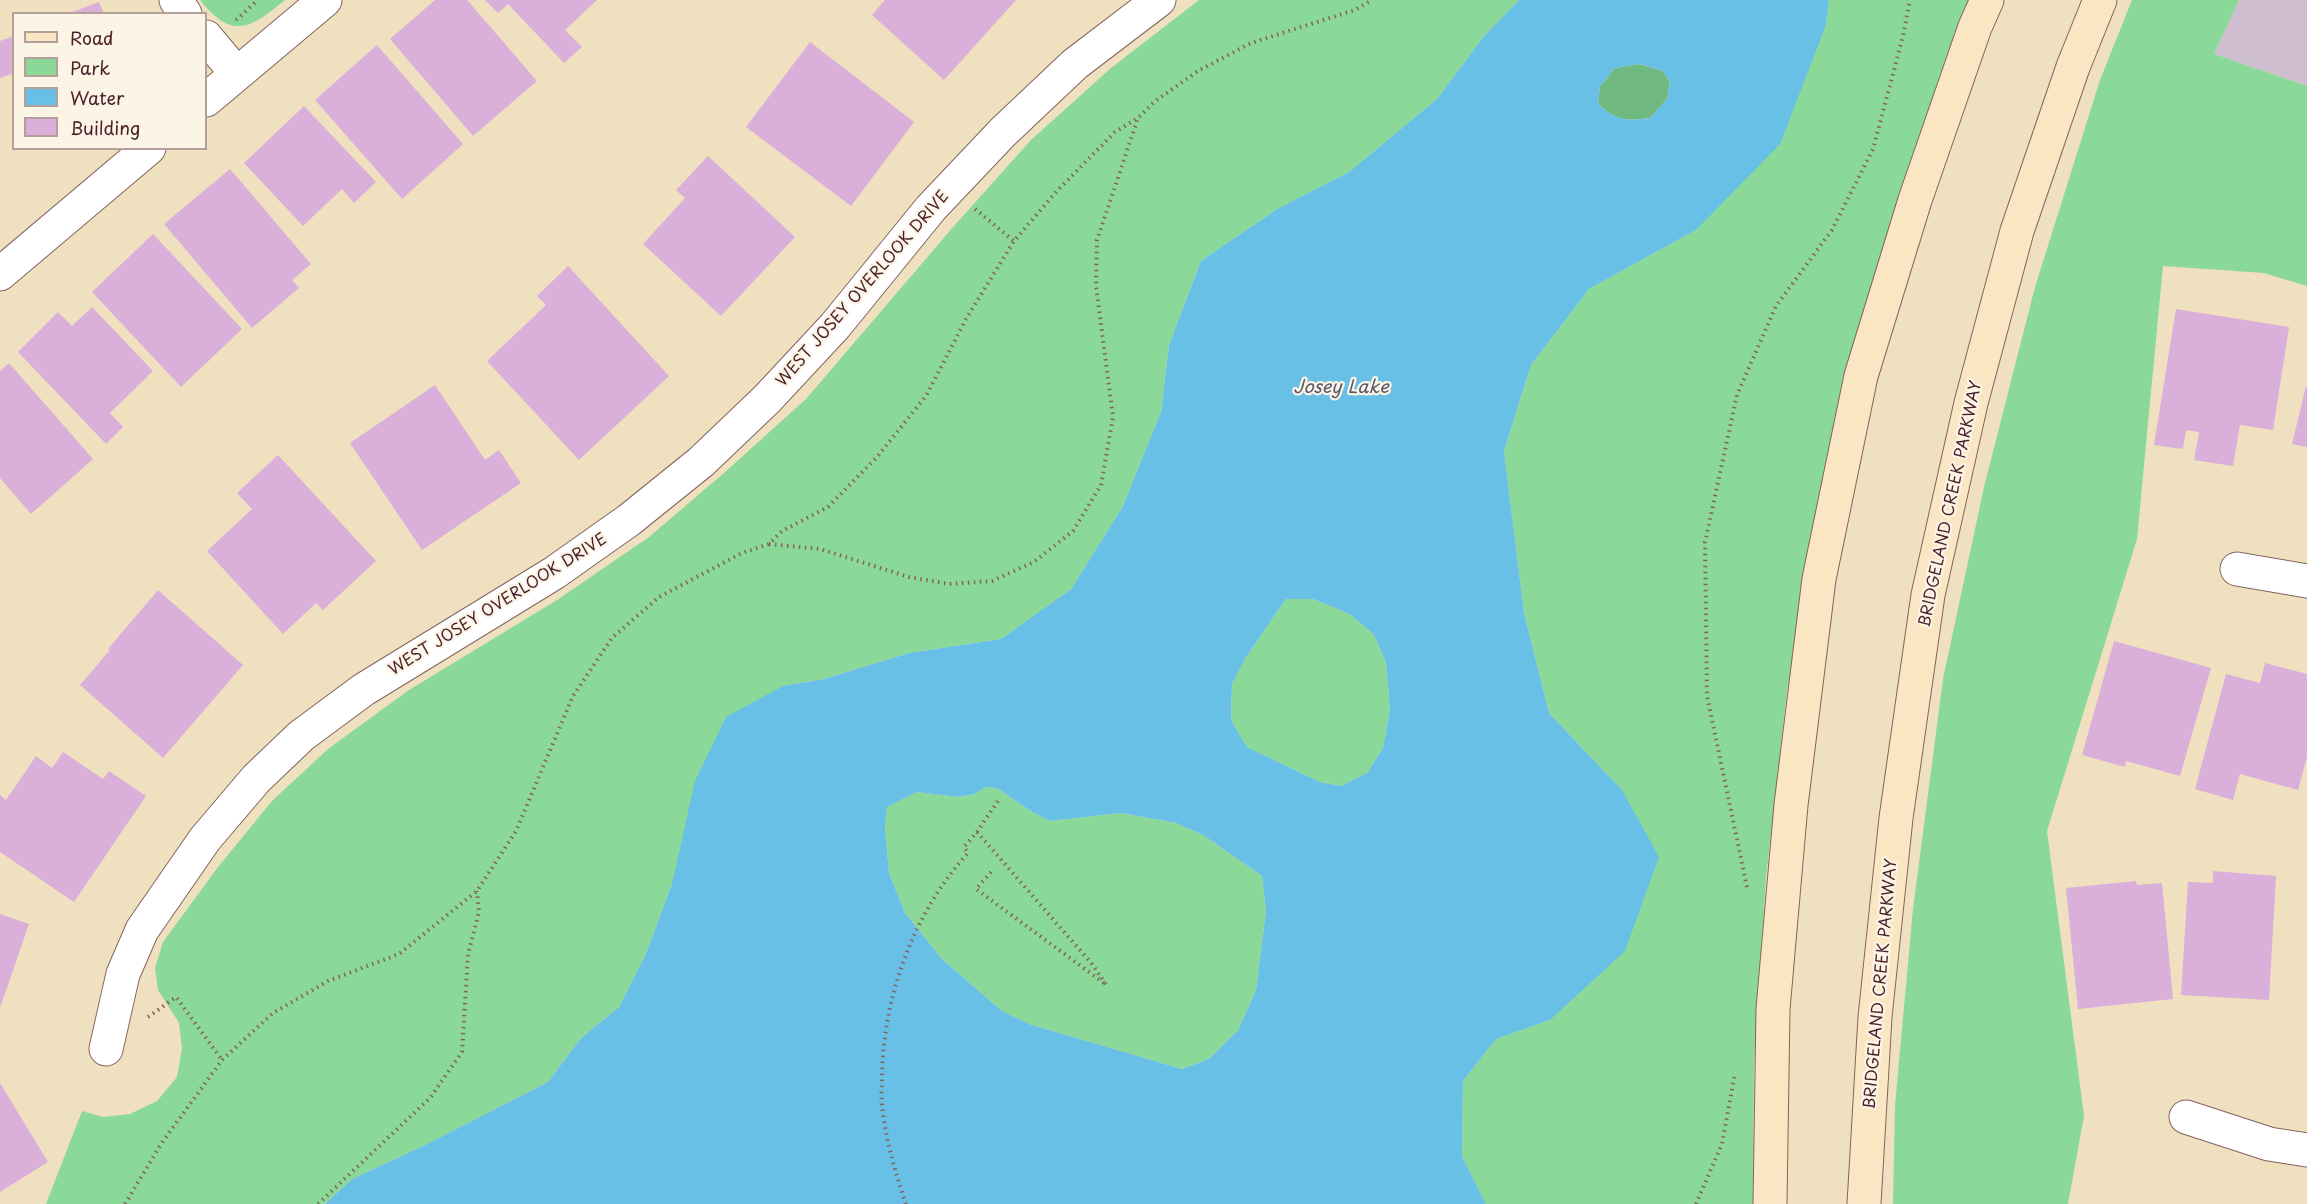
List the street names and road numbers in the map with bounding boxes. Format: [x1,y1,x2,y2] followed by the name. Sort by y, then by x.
[773,187,953,391] street label: WEST JOSEY OVERLOOK DRIVE
[1915,379,1987,629] street label: BRIDGELAND CREEK PARKWAY
[386,530,610,680] street label: WEST JOSEY OVERLOOK DRIVE
[1860,858,1902,1110] street label: BRIDGELAND CREEK PARKWAY

